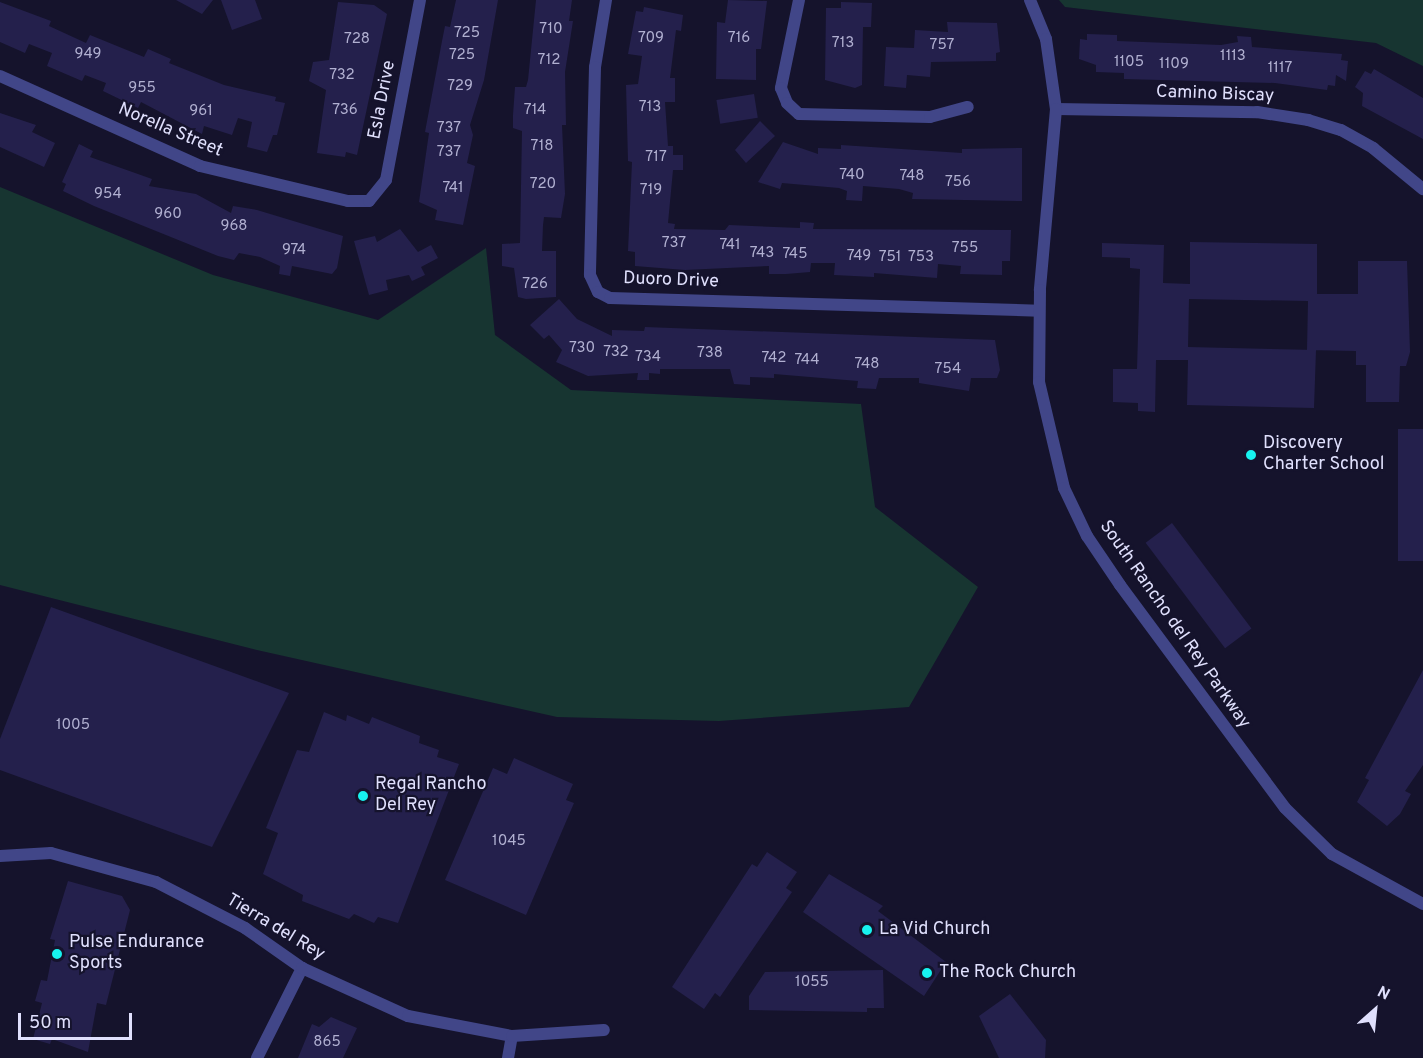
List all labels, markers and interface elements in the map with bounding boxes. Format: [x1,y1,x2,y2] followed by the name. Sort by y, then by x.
[539,21,563,39] house number: 710
[454,25,480,43] house number: 725
[638,30,664,48] house number: 709
[728,30,750,48] house number: 716
[344,31,370,49] house number: 728
[832,35,854,53] house number: 713
[930,37,954,55] house number: 757
[75,46,101,64] house number: 949
[449,47,475,65] house number: 725
[1220,48,1246,66] house number: 1113
[538,52,560,70] house number: 712
[1114,54,1144,72] house number: 1105
[1159,56,1189,74] house number: 1109
[365,59,401,141] street label: Esla Drive
[1268,60,1292,78] house number: 1117
[329,67,355,85] house number: 732
[447,78,473,96] house number: 729
[128,80,156,98] house number: 955
[1156,82,1274,108] street label: Camino Biscay
[114,99,226,163] street label: Norella Street
[639,99,661,117] house number: 713
[332,102,358,120] house number: 736
[524,102,546,120] house number: 714
[189,103,213,121] house number: 961
[437,120,461,138] house number: 737
[531,138,553,156] house number: 718
[437,144,461,162] house number: 737
[645,149,667,167] house number: 717
[839,167,865,185] house number: 740
[900,168,924,186] house number: 748
[945,174,971,192] house number: 756
[530,176,556,194] house number: 720
[442,180,464,198] house number: 741
[640,182,662,200] house number: 719
[94,186,122,204] house number: 954
[154,206,182,224] house number: 960
[220,218,248,236] house number: 968
[662,235,686,253] house number: 737
[719,237,741,255] house number: 741
[952,240,978,258] house number: 755
[282,242,306,260] house number: 974
[750,245,774,263] house number: 743
[783,246,807,264] house number: 745
[847,248,871,266] house number: 749
[879,249,901,267] house number: 751
[908,249,934,267] house number: 753
[623,269,719,293] street label: Duoro Drive
[522,276,548,294] house number: 726
[569,340,595,358] house number: 730
[603,344,629,362] house number: 732
[697,345,723,363] house number: 738
[635,349,661,367] house number: 734
[762,350,786,368] house number: 742
[795,352,819,370] house number: 744
[855,356,879,374] house number: 748
[935,361,961,379] house number: 754
[1263,434,1385,476] place label: Discovery Charter School
[1244,448,1258,462] marker: Discovery Charter School
[1094,517,1254,733] street label: South Rancho del Rey Parkway
[56,717,90,735] house number: 1005
[375,775,487,818] place label: Regal Rancho Del Rey
[356,789,370,803] marker: Regal Rancho Del Rey
[492,833,526,851] house number: 1045
[222,890,328,966] street label: Tierra del Rey
[879,919,991,941] place label: La Vid Church
[860,923,874,937] marker: La Vid Church
[69,933,204,976] place label: Pulse Endurance Sports
[50,947,64,961] marker: Pulse Endurance Sports
[939,962,1076,984] place label: The Rock Church
[920,966,934,980] marker: The Rock Church
[795,974,829,992] house number: 1055
[1345,980,1405,1040] north arrow
[1374,982,1393,1005] text: N
[21,1001,135,1039] scale bar
[29,1012,71,1035] text: 50 m
[313,1034,341,1052] house number: 865

